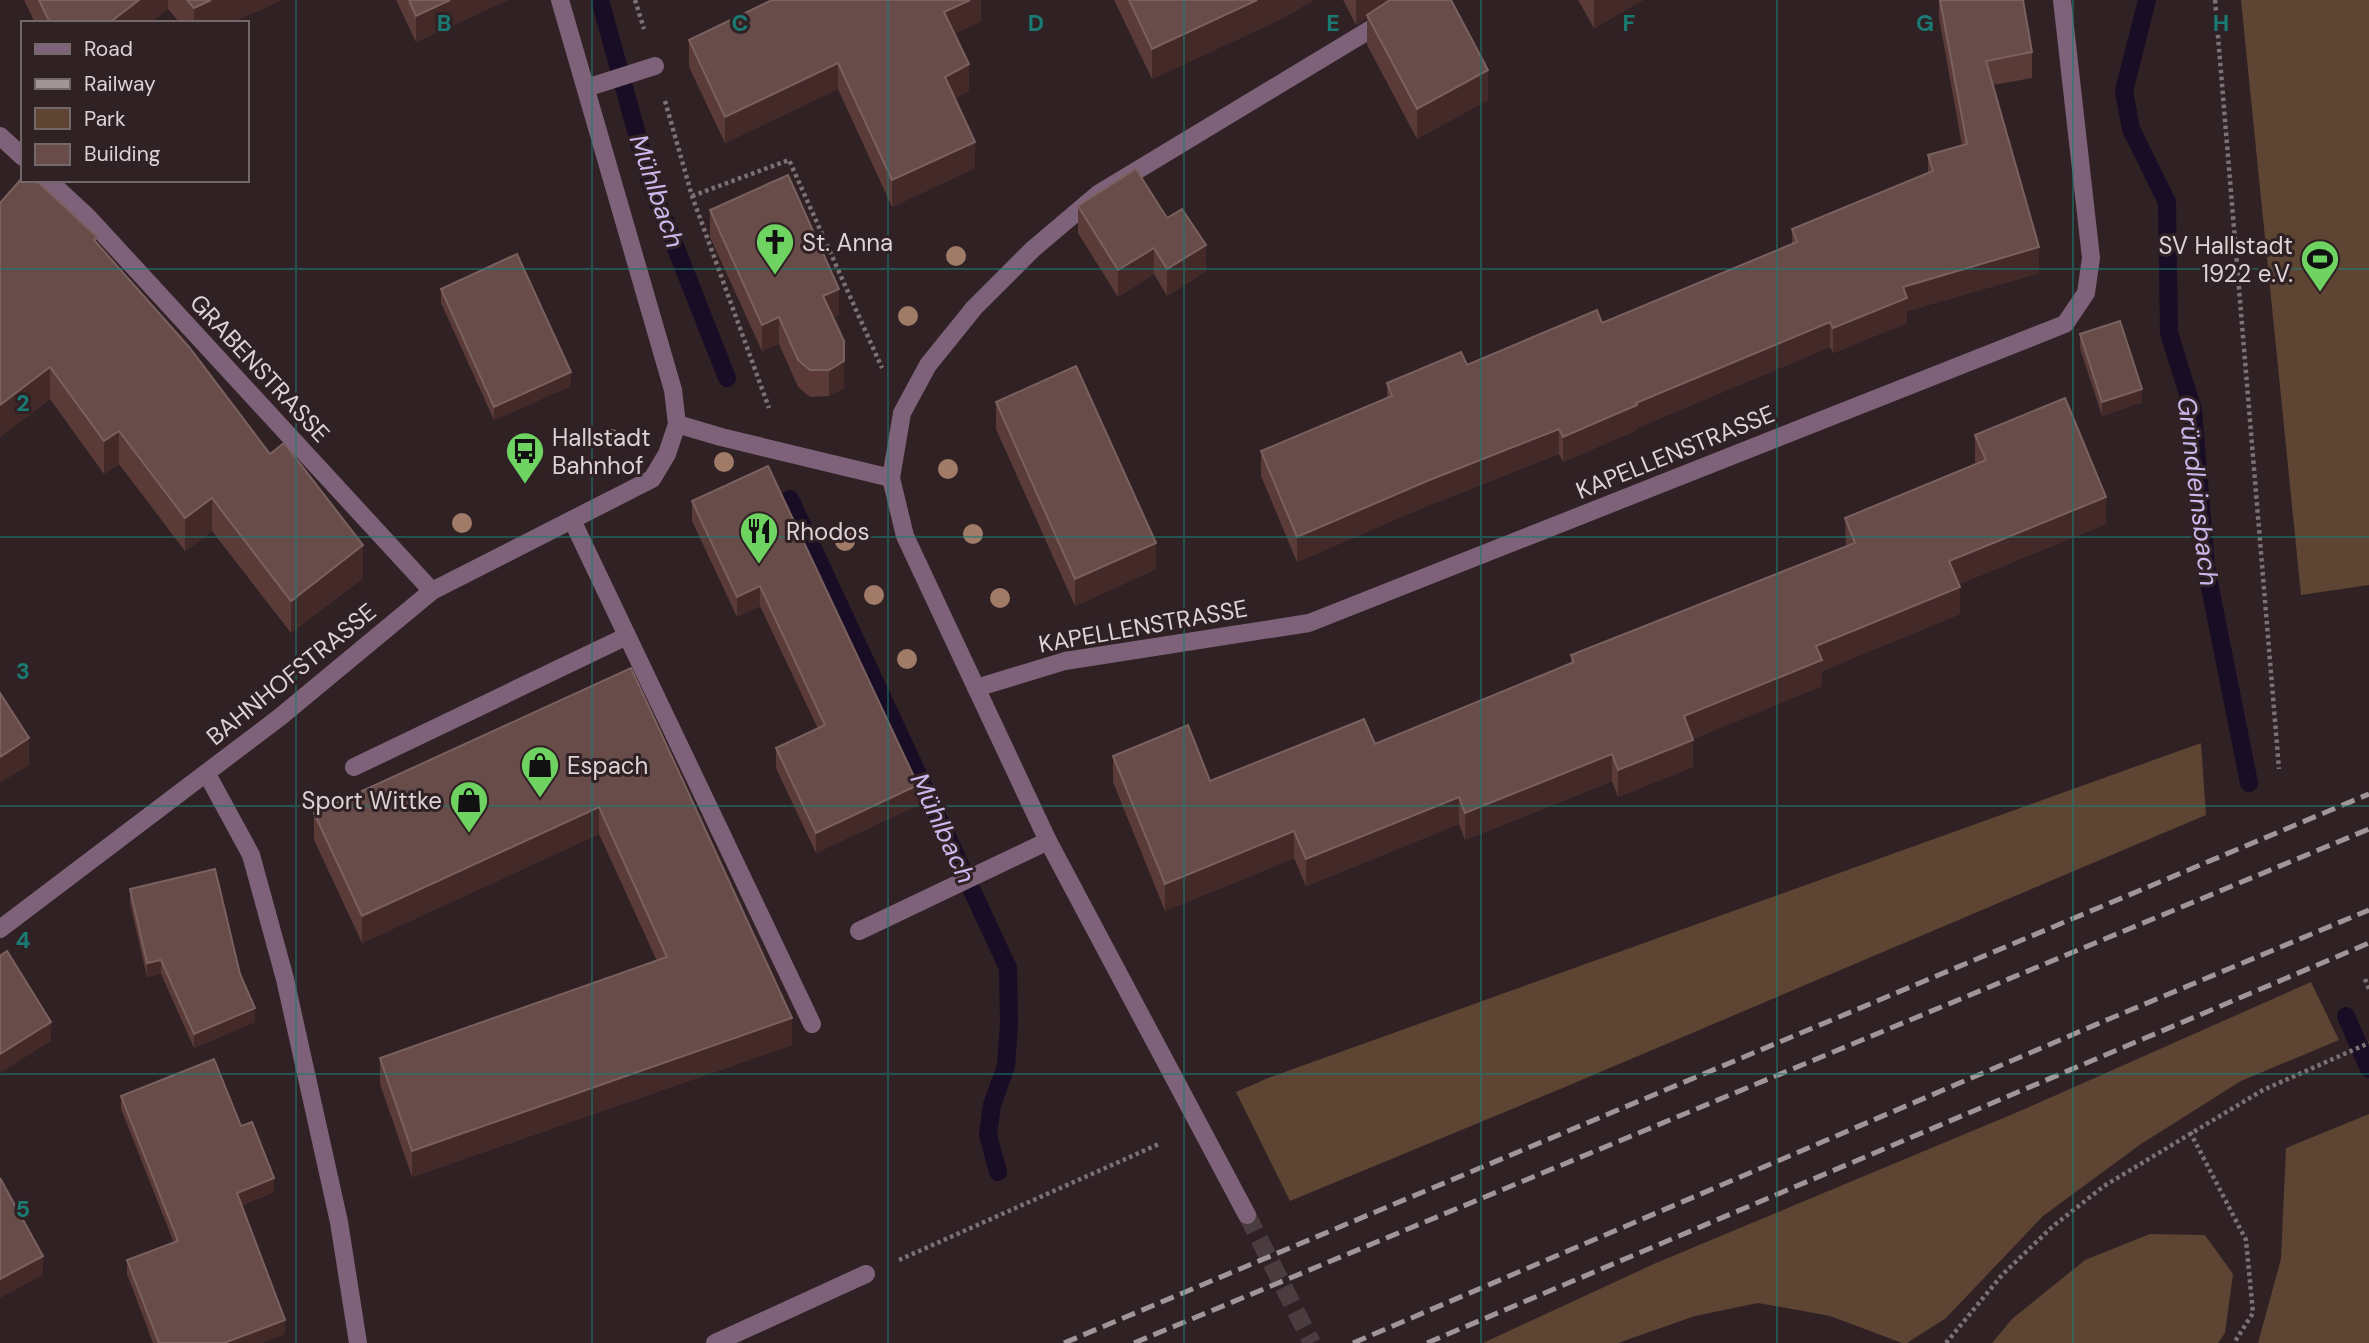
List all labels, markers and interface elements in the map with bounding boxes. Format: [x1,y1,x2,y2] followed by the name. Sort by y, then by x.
[437,8,451,38] text: B
[732,8,748,38] text: C
[1028,8,1044,38] text: D
[1326,8,1340,38] text: E
[1623,8,1636,38] text: F
[1916,8,1934,38] text: G
[2213,8,2229,38] text: H
[21,21,248,182] legend
[84,35,133,63] text: Road
[84,70,156,98] text: Railway
[84,105,126,133] text: Park
[622,130,692,252] water label: Mühlbach
[84,140,161,168] text: Building
[754,221,796,276] church icon: St. Anna
[802,227,893,258] place label: St. Anna
[2159,230,2293,289] place label: SV Hallstadt 1922 e.V.
[2299,238,2341,293] sports icon: SV Hallstadt 1922 e.V.
[183,287,337,449] street label: GRABENSTRASSE
[16,388,30,418] text: 2
[2169,394,2227,588] water label: Gründleinsbach
[1571,398,1779,506] street label: KAPELLENSTRASSE
[552,422,651,481] place label: Hallstadt Bahnhof
[504,430,546,485] bus stop icon: Hallstadt Bahnhof
[738,510,780,565] restaurant icon: Rhodos
[786,516,870,547] place label: Rhodos
[1036,592,1250,660] street label: KAPELLENSTRASSE
[200,596,382,752] street label: BAHNHOFSTRASSE
[16,656,30,686] text: 3
[519,744,561,799] shop icon: Espach
[567,750,648,781] place label: Espach
[903,767,983,889] water label: Mühlbach
[448,779,490,834] shop icon: Sport Wittke
[301,785,442,816] place label: Sport Wittke
[16,925,31,955] text: 4
[16,1194,30,1224] text: 5

